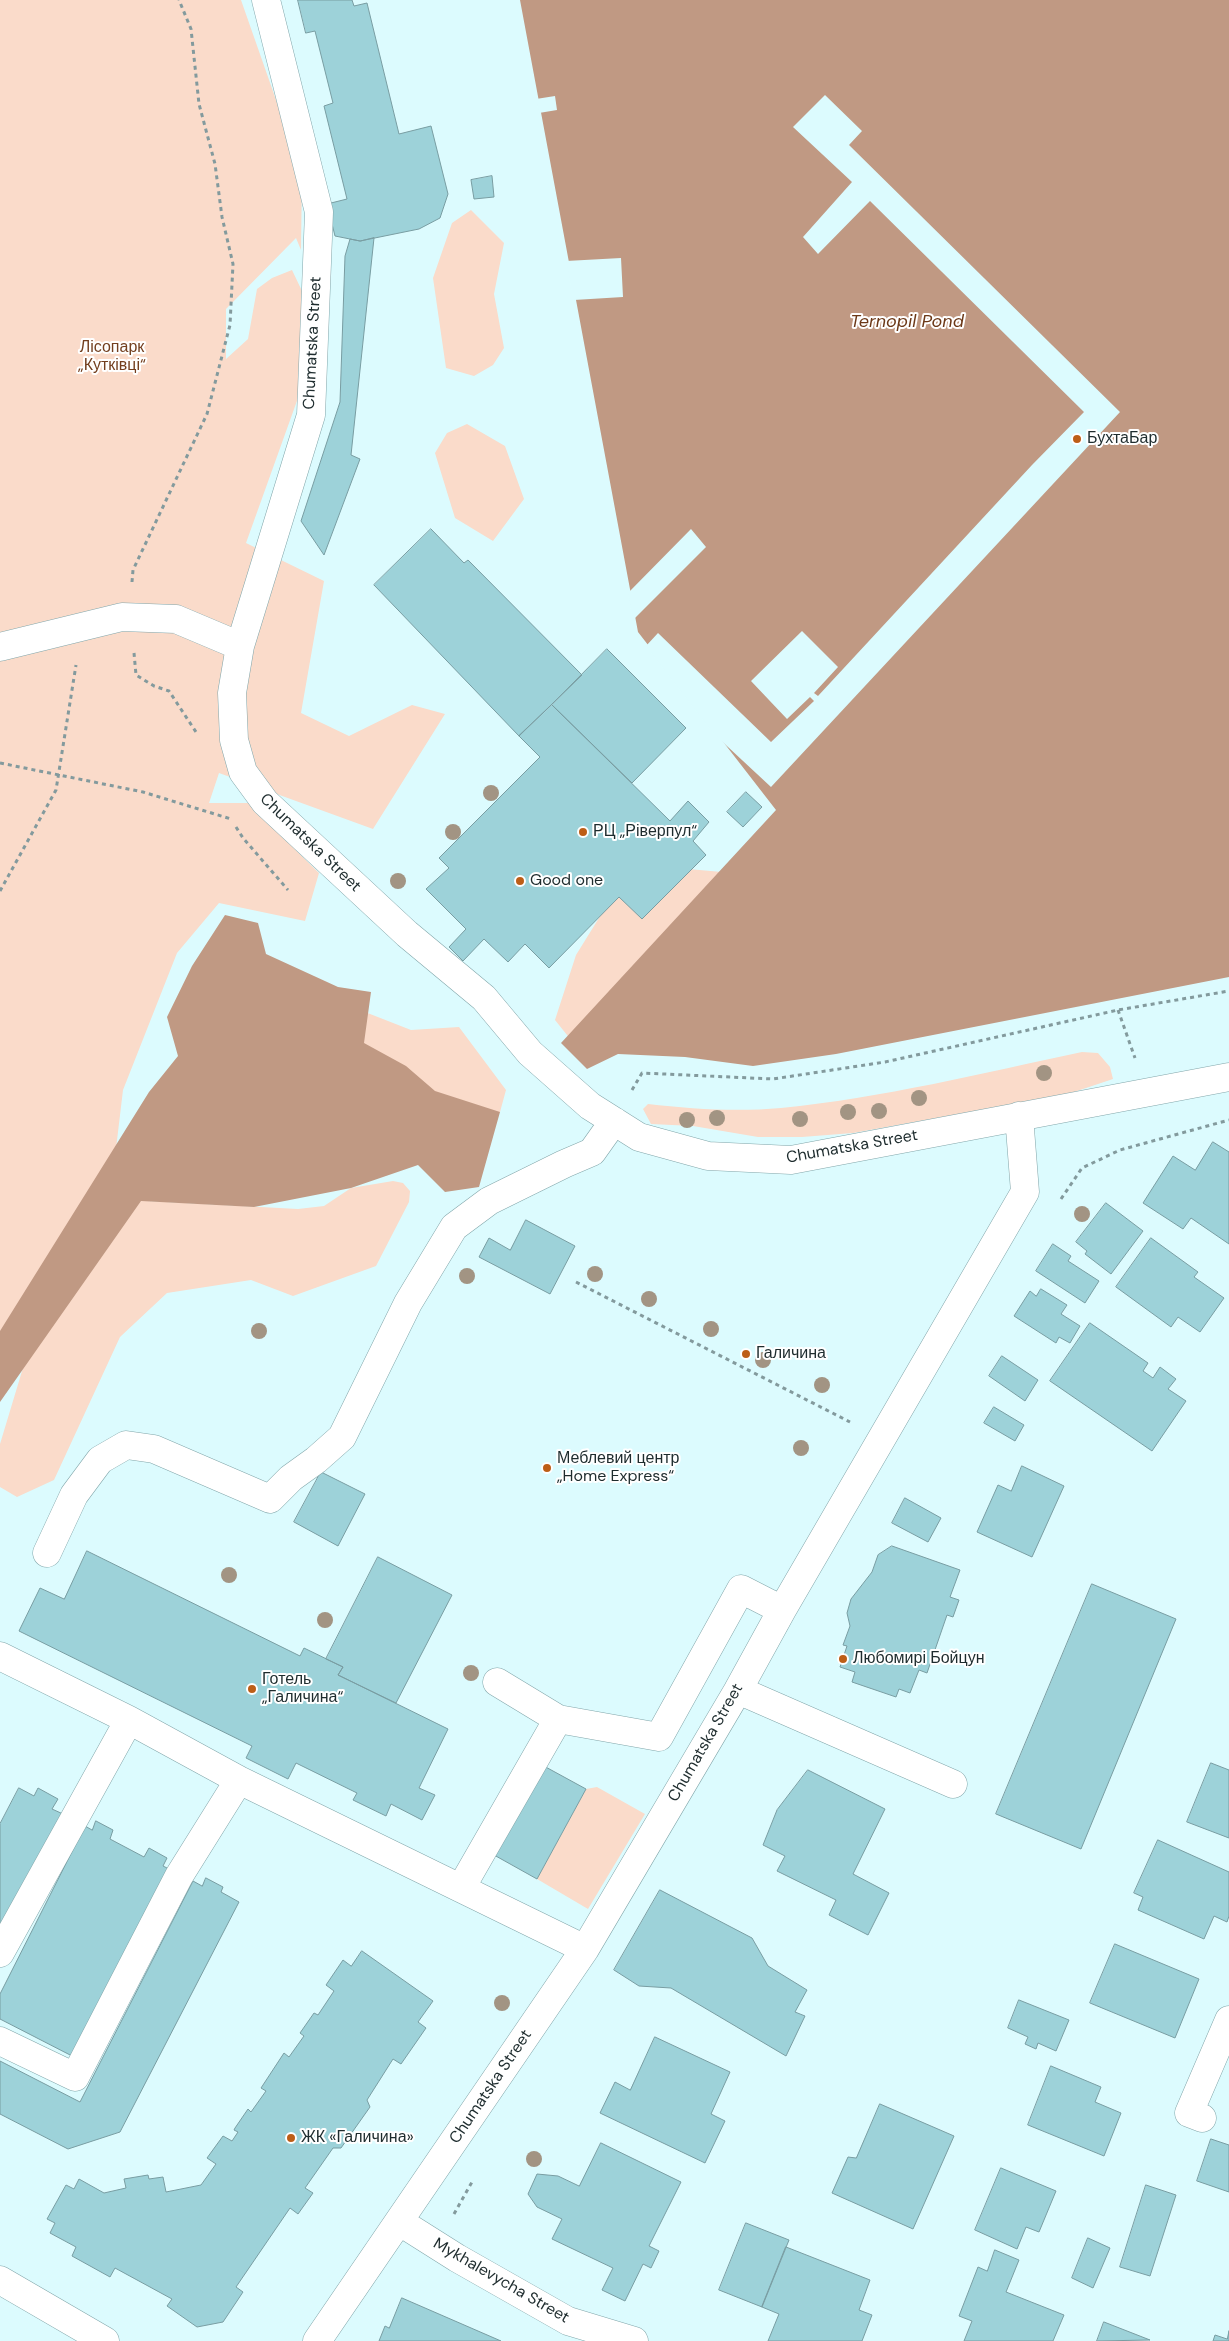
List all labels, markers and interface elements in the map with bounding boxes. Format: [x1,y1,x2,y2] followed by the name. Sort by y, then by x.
[300,276,326,410] street label: Chumatska Street
[850,311,964,333] water label: Ternopil Pond
[78,338,146,376] park label: Лісопарк „Кутківці“
[1087,429,1157,449] place label: БухтаБар
[1071,433,1083,445] marker: БухтаБар
[255,790,365,896] street label: Chumatska Street
[593,822,697,842] place label: РЦ „Ріверпул“
[577,826,589,838] marker: РЦ „Ріверпул“
[530,871,603,891] place label: Good one
[514,875,526,887] marker: Good one
[785,1126,919,1168] street label: Chumatska Street
[756,1344,826,1364] place label: Галичина
[740,1348,752,1360] marker: Галичина
[557,1449,679,1487] place label: Меблевий центр „Home Express“
[541,1462,553,1474] marker: Меблевий центр „Home Express“
[853,1649,985,1669] place label: Любомирі Бойцун
[837,1653,849,1665] marker: Любомирі Бойцун
[262,1670,343,1708] place label: Готель „Галичина“
[664,1681,748,1805] street label: Chumatska Street
[246,1683,258,1695] marker: Готель „Галичина“
[446,2026,536,2148] street label: Chumatska Street
[301,2128,414,2148] place label: ЖК «Галичина»
[285,2132,297,2144] marker: ЖК «Галичина»
[430,2234,572,2328] street label: Mykhalevycha Street

